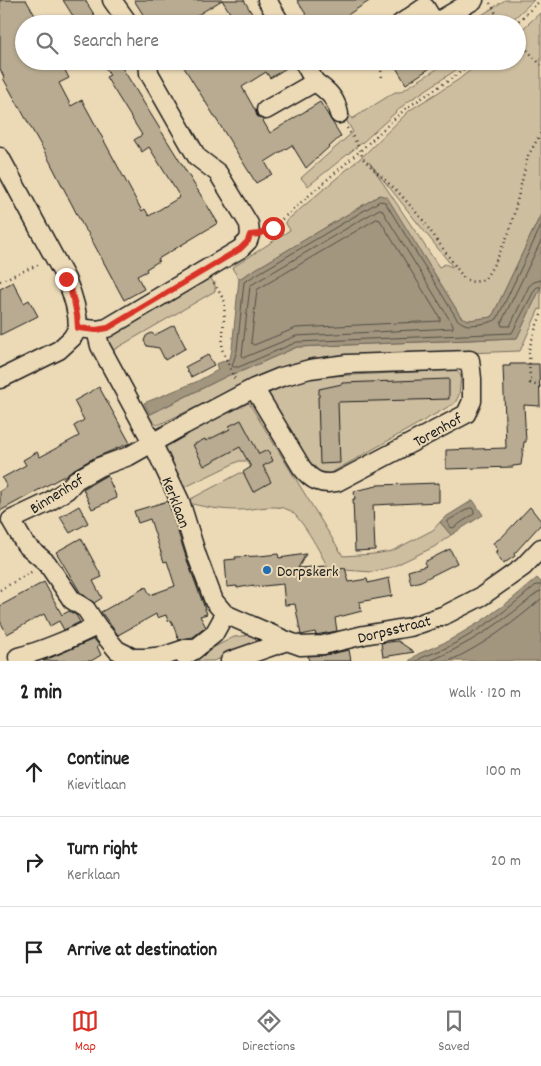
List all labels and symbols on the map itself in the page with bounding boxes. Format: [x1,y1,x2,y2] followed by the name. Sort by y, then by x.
[262,217,285,240] route start
[55,268,78,291] route end
[410,408,467,454] street label: Torenhof
[26,469,89,521] street label: Binnenhof
[154,474,195,532] street label: Kerklaan
[277,561,339,584] place label: Dorpskerk
[261,564,273,576] marker: Dorpskerk
[355,610,434,651] street label: Dorpsstraat

